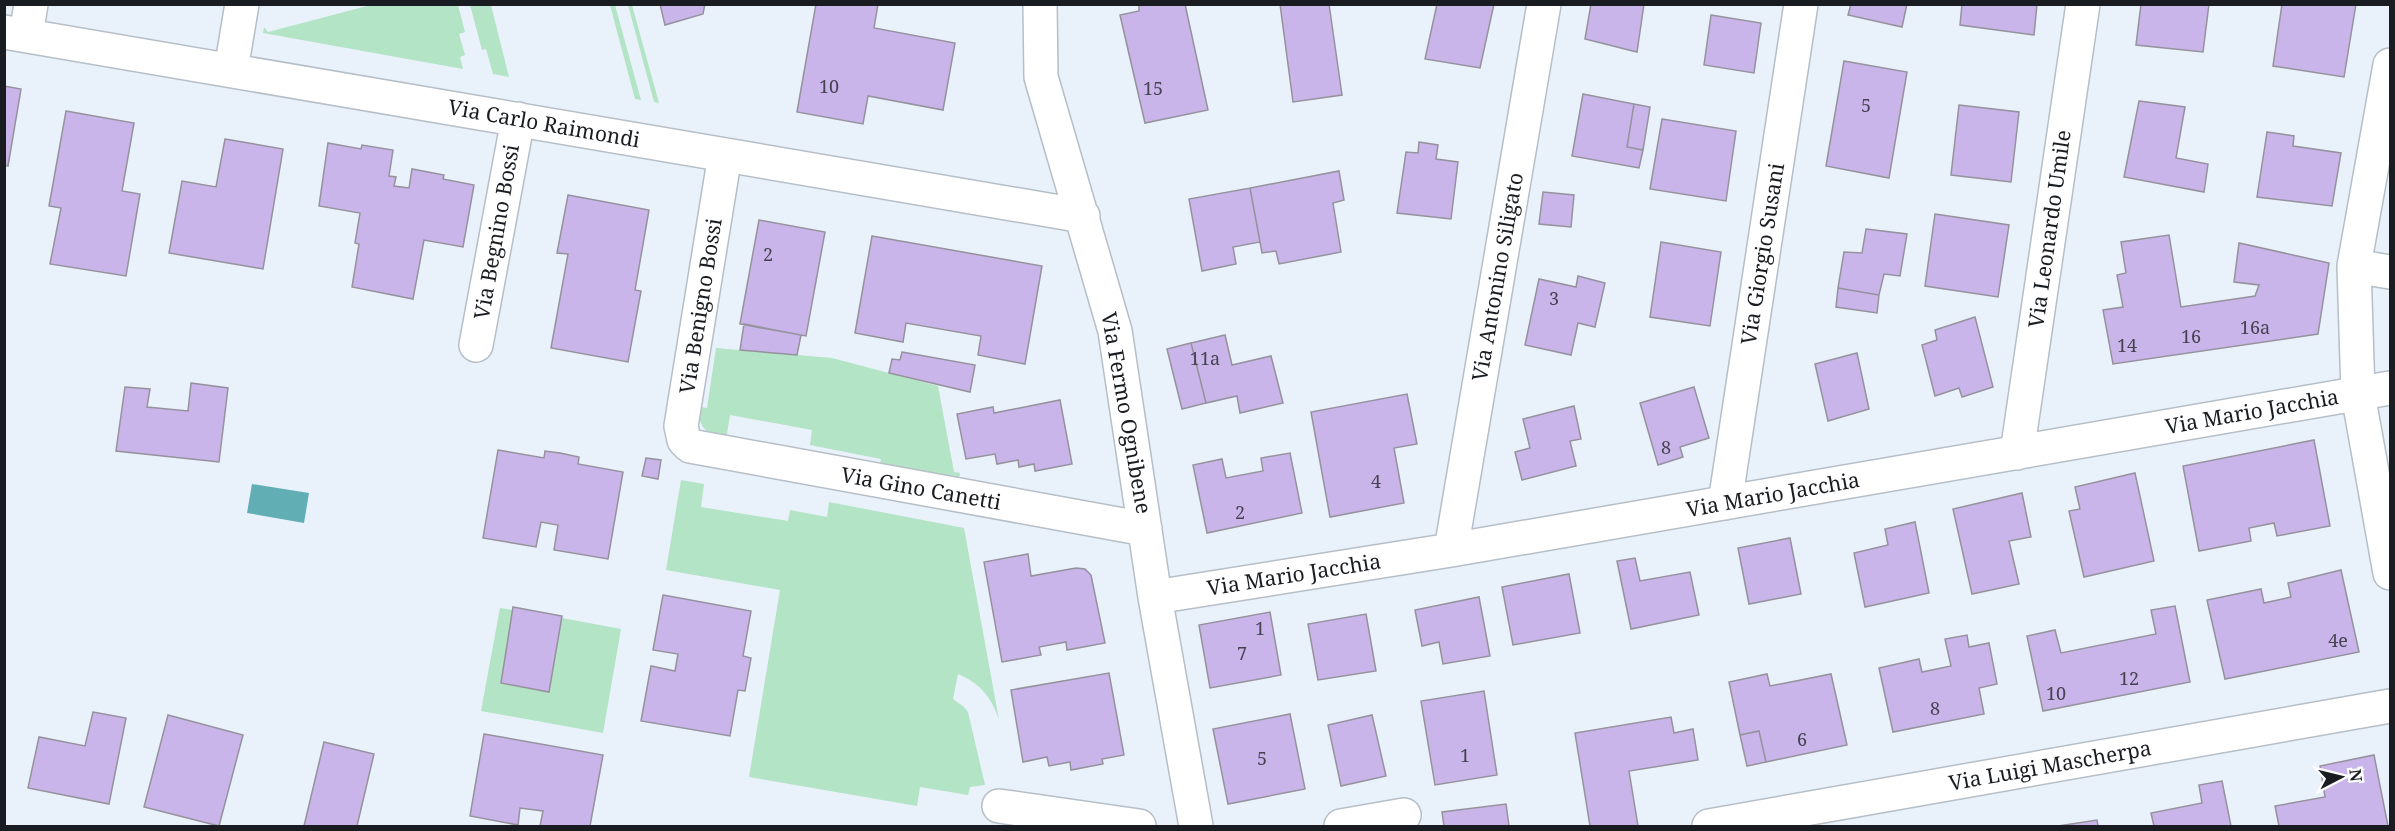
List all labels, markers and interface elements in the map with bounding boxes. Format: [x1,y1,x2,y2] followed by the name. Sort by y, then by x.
[819,74,839,98] house number: 10
[1143,76,1163,100] house number: 15
[446,92,643,154] street label: Via Carlo Raimondi
[1861,93,1871,117] house number: 5
[2021,128,2077,330] street label: Via Leonardo Umile
[467,142,525,322] street label: Via Begnino Bossi
[1734,161,1790,347] street label: Via Giorgio Susani
[1465,170,1529,383] street label: Via Antonino Siligato
[672,216,728,396] street label: Via Benigno Bossi
[763,242,773,266] house number: 2
[1549,286,1559,310] house number: 3
[1095,310,1159,516] street label: Via Fermo Ognibene
[2240,315,2270,339] house number: 16a
[2181,324,2201,348] house number: 16
[2117,333,2137,357] house number: 14
[1190,346,1220,370] house number: 11a
[2163,382,2341,440] street label: Via Mario Jacchia
[1661,435,1671,459] house number: 8
[839,460,1004,516] street label: Via Gino Canetti
[1684,465,1862,523] street label: Via Mario Jacchia
[1371,469,1381,493] house number: 4
[1235,500,1245,524] house number: 2
[1205,546,1383,602] street label: Via Mario Jacchia
[1255,616,1265,640] house number: 1
[2328,628,2348,652] house number: 4e
[1237,641,1247,665] house number: 7
[2119,666,2139,690] house number: 12
[2046,681,2066,705] house number: 10
[1930,696,1940,720] house number: 8
[1797,727,1807,751] house number: 6
[1946,733,2153,797] street label: Via Luigi Mascherpa
[1460,743,1470,767] house number: 1
[1257,746,1267,770] house number: 5
[2311,747,2371,807] north arrow
[2344,768,2368,783] text: N

